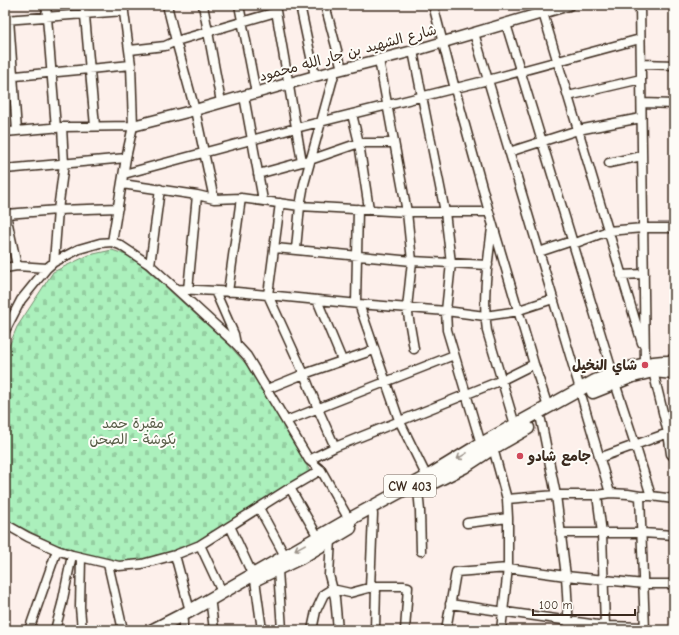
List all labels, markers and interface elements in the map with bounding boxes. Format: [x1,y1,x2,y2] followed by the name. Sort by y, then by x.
[257,21,439,86] street label: شارع الشهيد بن جار الله محمود
[572,357,637,376] place label: شاي النخيل
[640,360,650,370] marker: شاي النخيل
[90,415,176,448] park label: مقبرة حمد بكوشة - الصحن
[527,448,591,466] place label: جامع شادو
[515,451,525,461] marker: جامع شادو
[457,452,468,460] one-way arrow
[384,475,436,497] road number: CW 403
[294,544,306,552] one-way arrow
[533,591,635,617] scale bar
[539,598,572,612] text: 100 m

